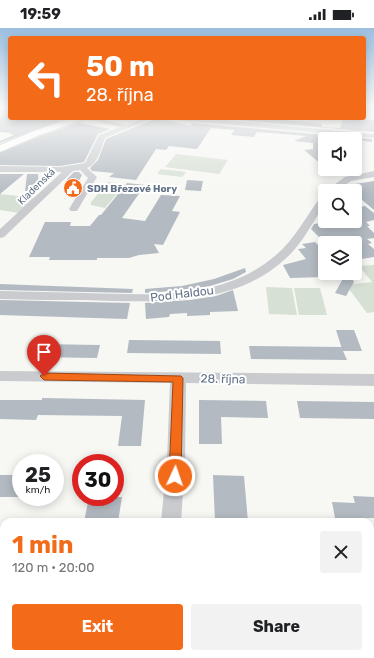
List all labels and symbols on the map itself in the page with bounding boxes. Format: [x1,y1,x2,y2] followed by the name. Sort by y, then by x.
[16,166,58,207] street label: Kladenská
[62,177,84,199] public building icon: SDH Březové Hory
[87,183,177,195] place label: SDH Březové Hory
[149,283,215,305] street label: Pod Haldou
[27,335,61,376] pin
[200,372,246,386] street label: 28. října
[72,454,124,506] speed limit sign: 30
[154,455,196,497] position arrow

